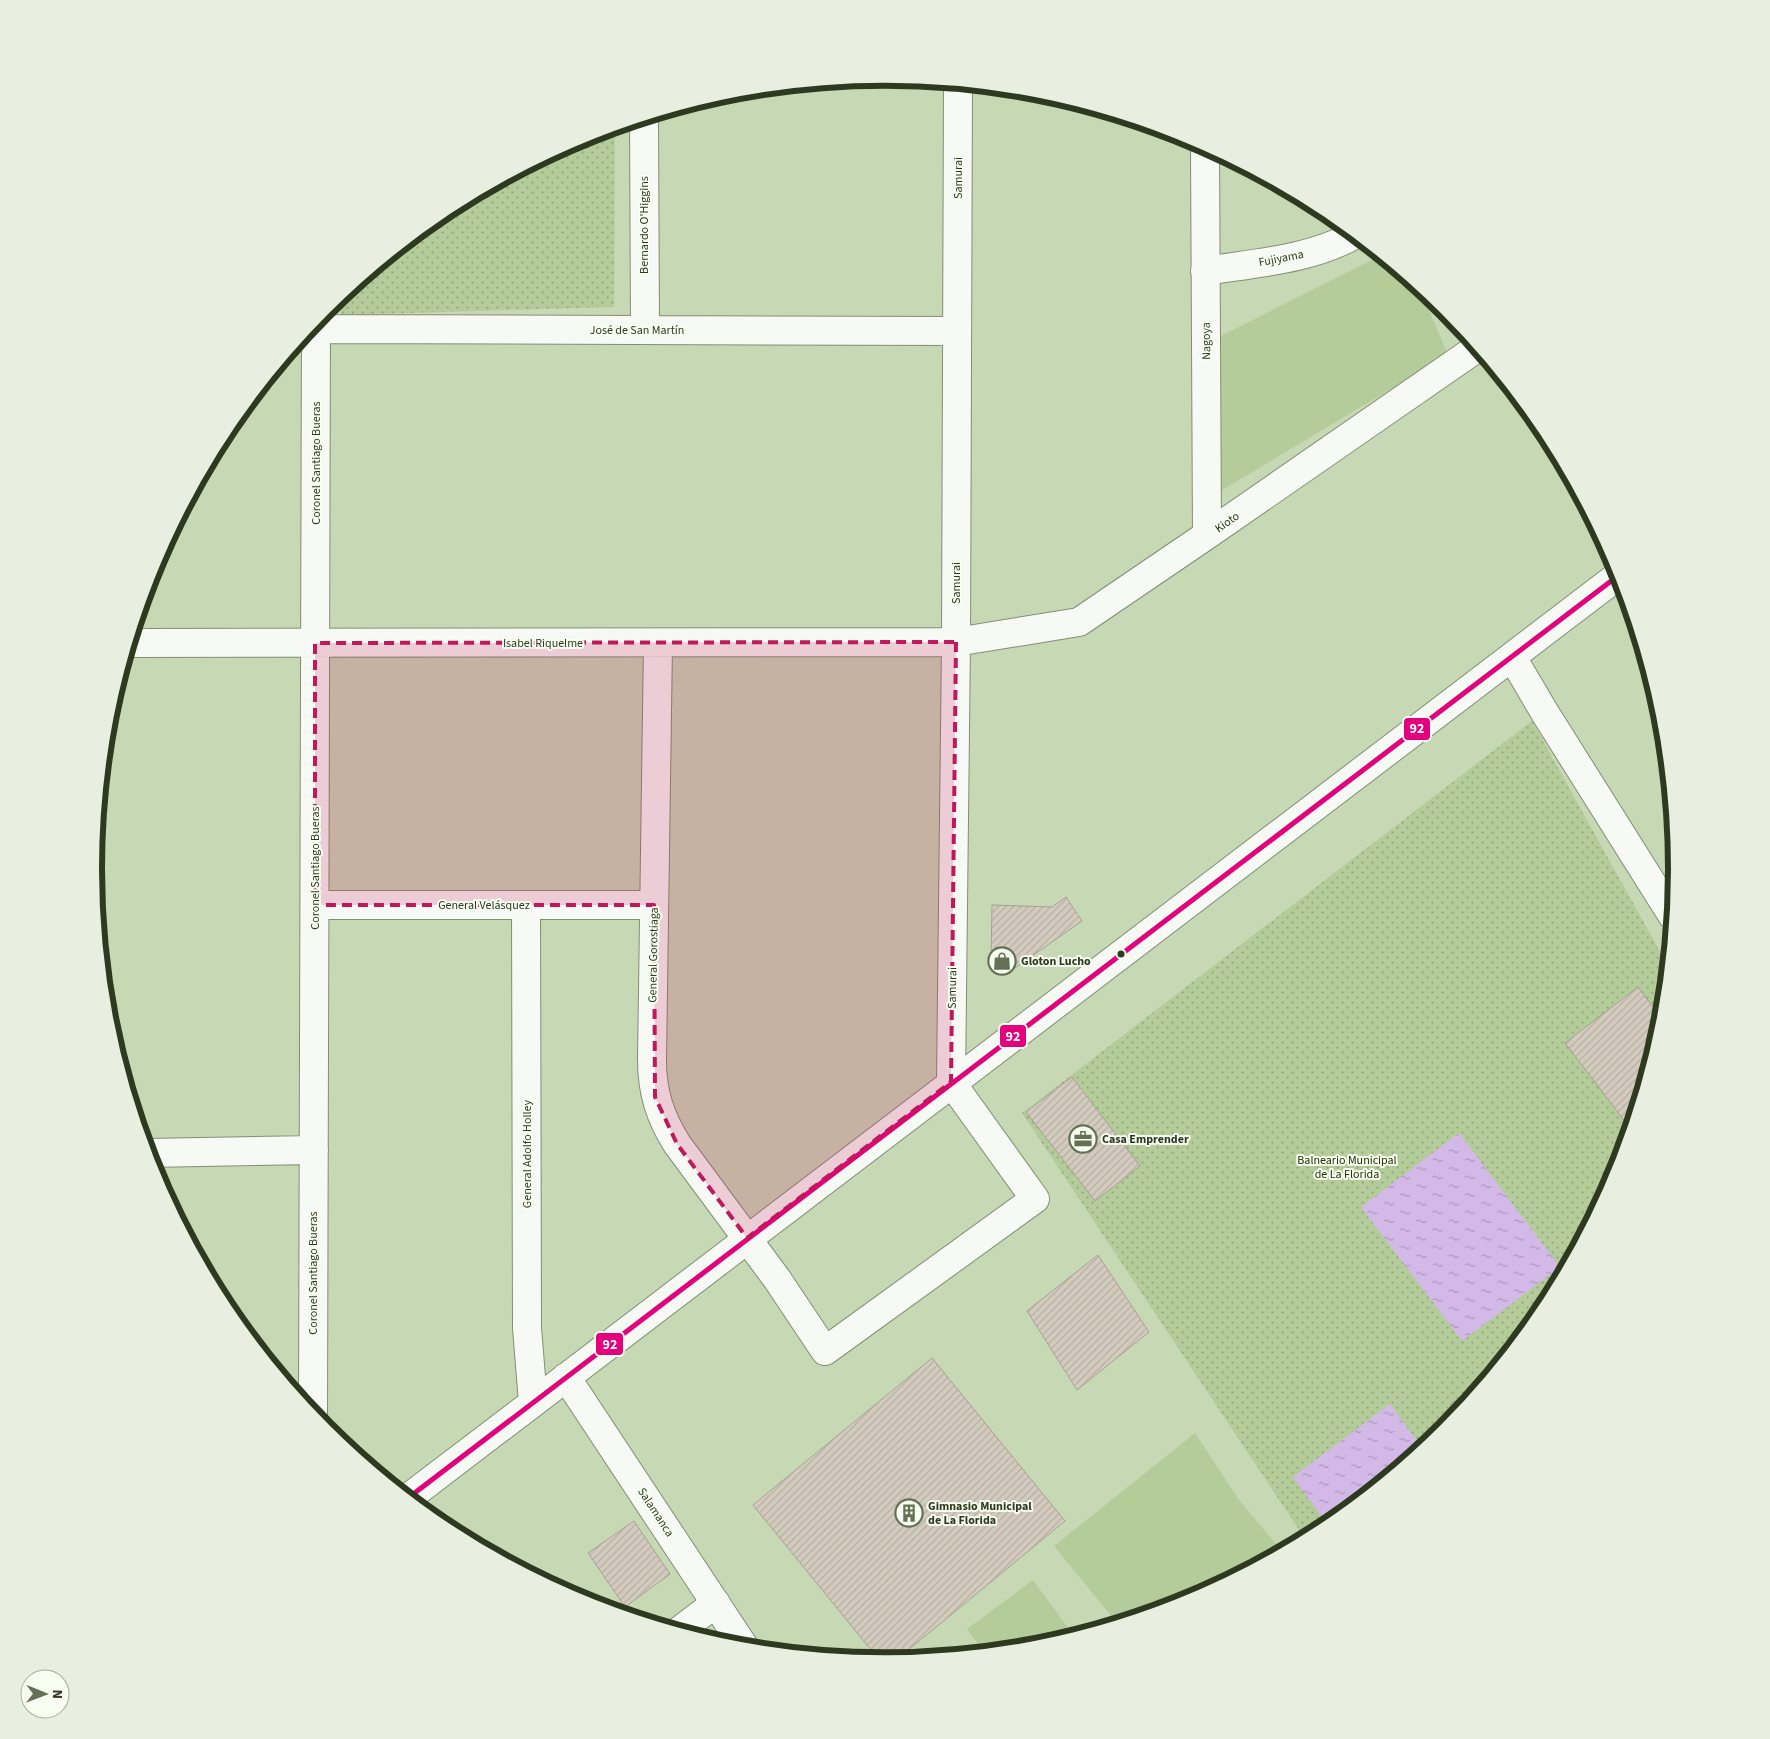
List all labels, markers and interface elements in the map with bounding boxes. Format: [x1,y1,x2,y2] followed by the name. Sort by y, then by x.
[950,157,967,199] street label: Samurai
[636,176,653,274] street label: Bernardo O'Higgins
[1257,246,1305,271] street label: Fujiyama
[590,322,684,339] street label: José de San Martín
[1198,322,1215,360] street label: Nagoya
[308,401,325,525] street label: Coronel Santiago Bueras
[1212,508,1243,537] street label: Kioto
[948,562,965,604] street label: Samurai
[503,635,583,652] street label: Isabel Riquelme
[1403,717,1431,741] line badge: 92
[1410,719,1424,739] text: 92
[307,806,324,930] street label: Coronel Santiago Bueras
[438,897,530,914] street label: General Velásquez
[644,907,663,1003] street label: General Gorostiaga
[987,946,1017,976] shop icon: Gloton Lucho
[1116,949,1126,959] unlabelled marker
[1021,953,1091,970] place label: Gloton Lucho
[944,967,961,1009] street label: Samurai
[999,1024,1027,1048] line badge: 92
[1006,1027,1020,1047] text: 92
[519,1099,536,1208] street label: General Adolfo Holley
[1068,1124,1098,1154] office icon: Casa Emprender
[1102,1131,1189,1148] place label: Casa Emprender
[1297,1152,1397,1183] park label: Balneario Municipal de La Florida
[305,1211,322,1335] street label: Coronel Santiago Bueras
[595,1332,624,1356] line badge: 92
[603,1335,617,1355] text: 92
[633,1484,678,1540] street label: Salamanca
[894,1498,924,1528] building icon: Gimnasio Municipal de La Florida
[928,1498,1032,1529] place label: Gimnasio Municipal de La Florida
[20,1669,70,1719] north arrow
[47,1689,67,1699] text: N

